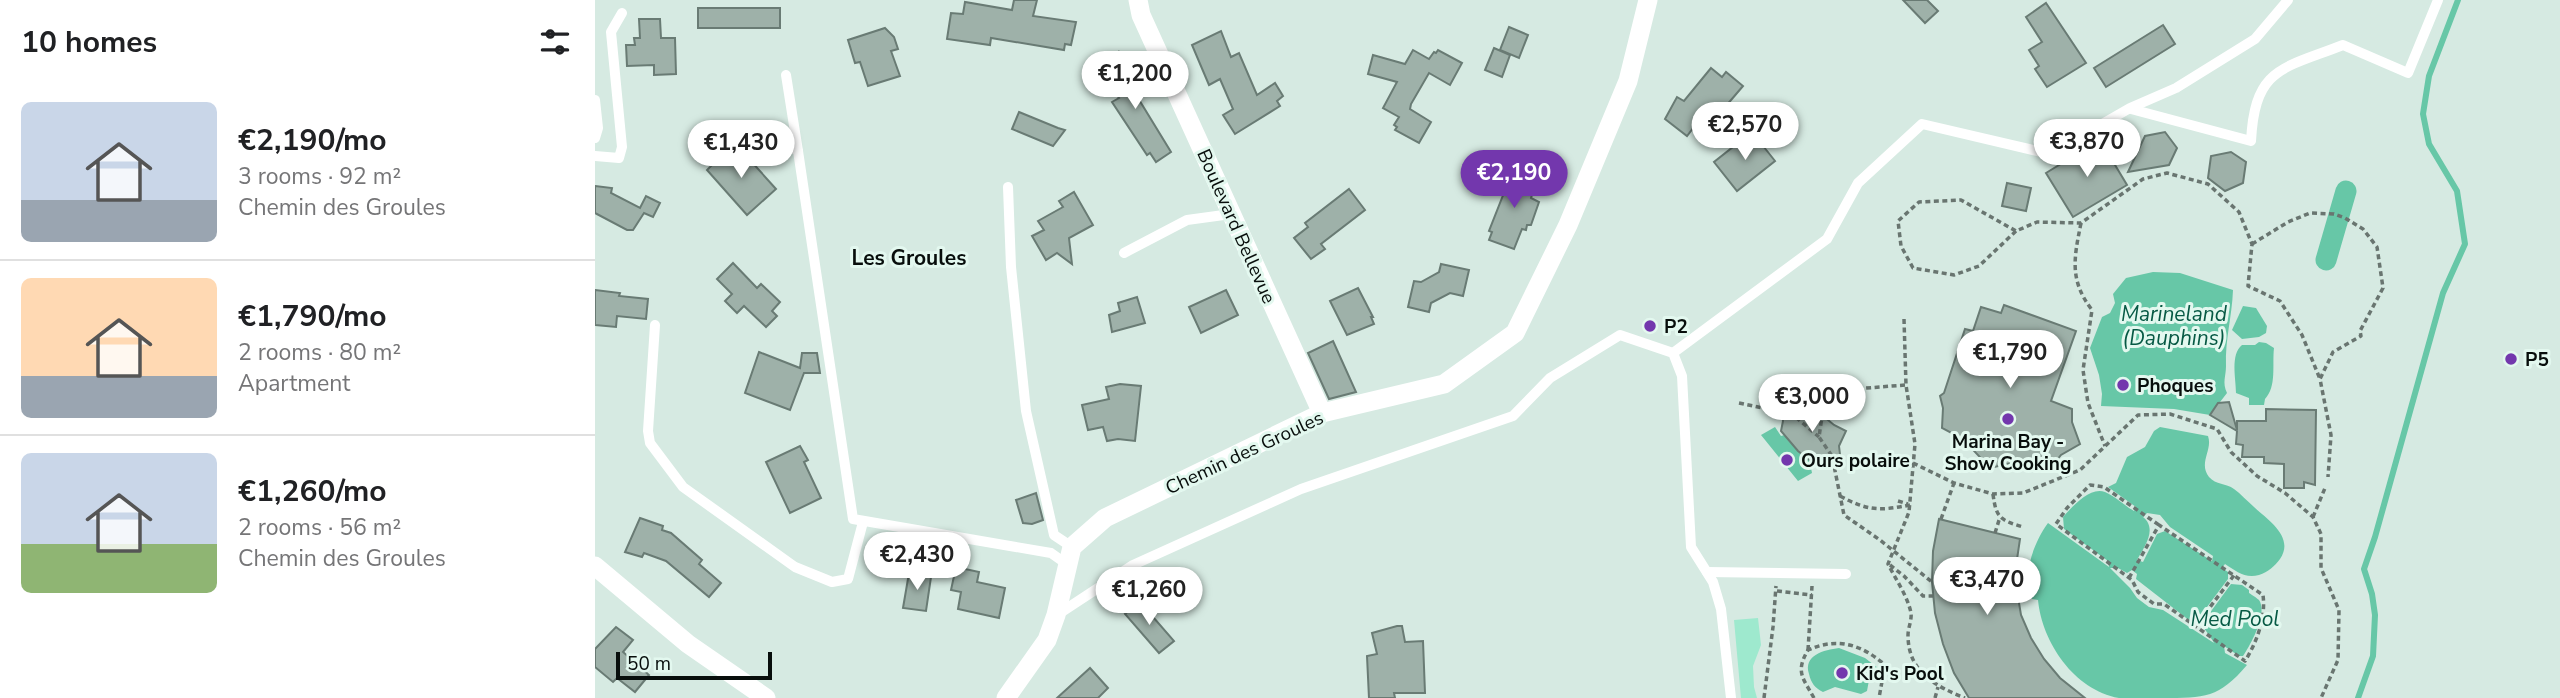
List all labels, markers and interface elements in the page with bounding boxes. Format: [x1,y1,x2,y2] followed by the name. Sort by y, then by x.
[21,22,157,63] text: 10 homes
[536,23,574,61] icon: filters
[1078,52,1192,111] pin: €1,200
[1098,58,1172,89] text: €1,200
[1688,102,1802,162] pin: €2,570
[1708,109,1782,140] text: €2,570
[238,120,387,161] text: €2,190/mo
[684,120,798,180] pin: €1,430
[2030,120,2144,179] pin: €3,870
[2050,126,2124,157] text: €3,870
[704,127,778,158] text: €1,430
[77,130,161,214] icon: home
[1190,145,1282,308] street label: Boulevard Bellevue
[1457,150,1571,210] pin: €2,190
[1477,157,1551,188] text: €2,190
[238,161,401,192] text: 3 rooms · 92 m²
[238,192,446,223] text: Chemin des Groules
[852,244,967,272] district label: Les Groules
[238,296,387,337] text: €1,790/mo
[2121,300,2228,352] water label: Marineland (Dauphins)
[77,306,161,390] icon: home
[1664,314,1688,340] place label: P2
[1642,318,1658,334] marker: P2
[1953,330,2067,390] pin: €1,790
[238,337,401,368] text: 2 rooms · 80 m²
[1973,337,2047,368] text: €1,790
[2525,347,2549,373] place label: P5
[2503,351,2519,367] marker: P5
[238,368,350,399] text: Apartment
[2137,373,2213,399] place label: Phoques
[1755,374,1869,434] pin: €3,000
[2115,377,2131,393] marker: Phoques
[1775,381,1849,412] text: €3,000
[1161,405,1328,501] street label: Chemin des Groules
[2000,411,2016,427] marker: Marina Bay - Show Cooking
[1945,429,2071,477] place label: Marina Bay - Show Cooking
[1801,448,1910,474] place label: Ours polaire
[1779,452,1795,468] marker: Ours polaire
[238,471,387,512] text: €1,260/mo
[77,481,161,565] icon: home
[238,512,401,543] text: 2 rooms · 56 m²
[860,532,974,592] pin: €2,430
[880,539,954,570] text: €2,430
[238,543,446,574] text: Chemin des Groules
[1930,558,2044,617] pin: €3,470
[1950,564,2024,595] text: €3,470
[1092,568,1206,627] pin: €1,260
[1112,574,1186,605] text: €1,260
[2190,605,2280,633] water label: Med Pool
[616,649,772,681] scale bar
[627,651,671,677] text: 50 m
[1856,661,1944,687] place label: Kid's Pool
[1834,665,1850,681] marker: Kid's Pool

